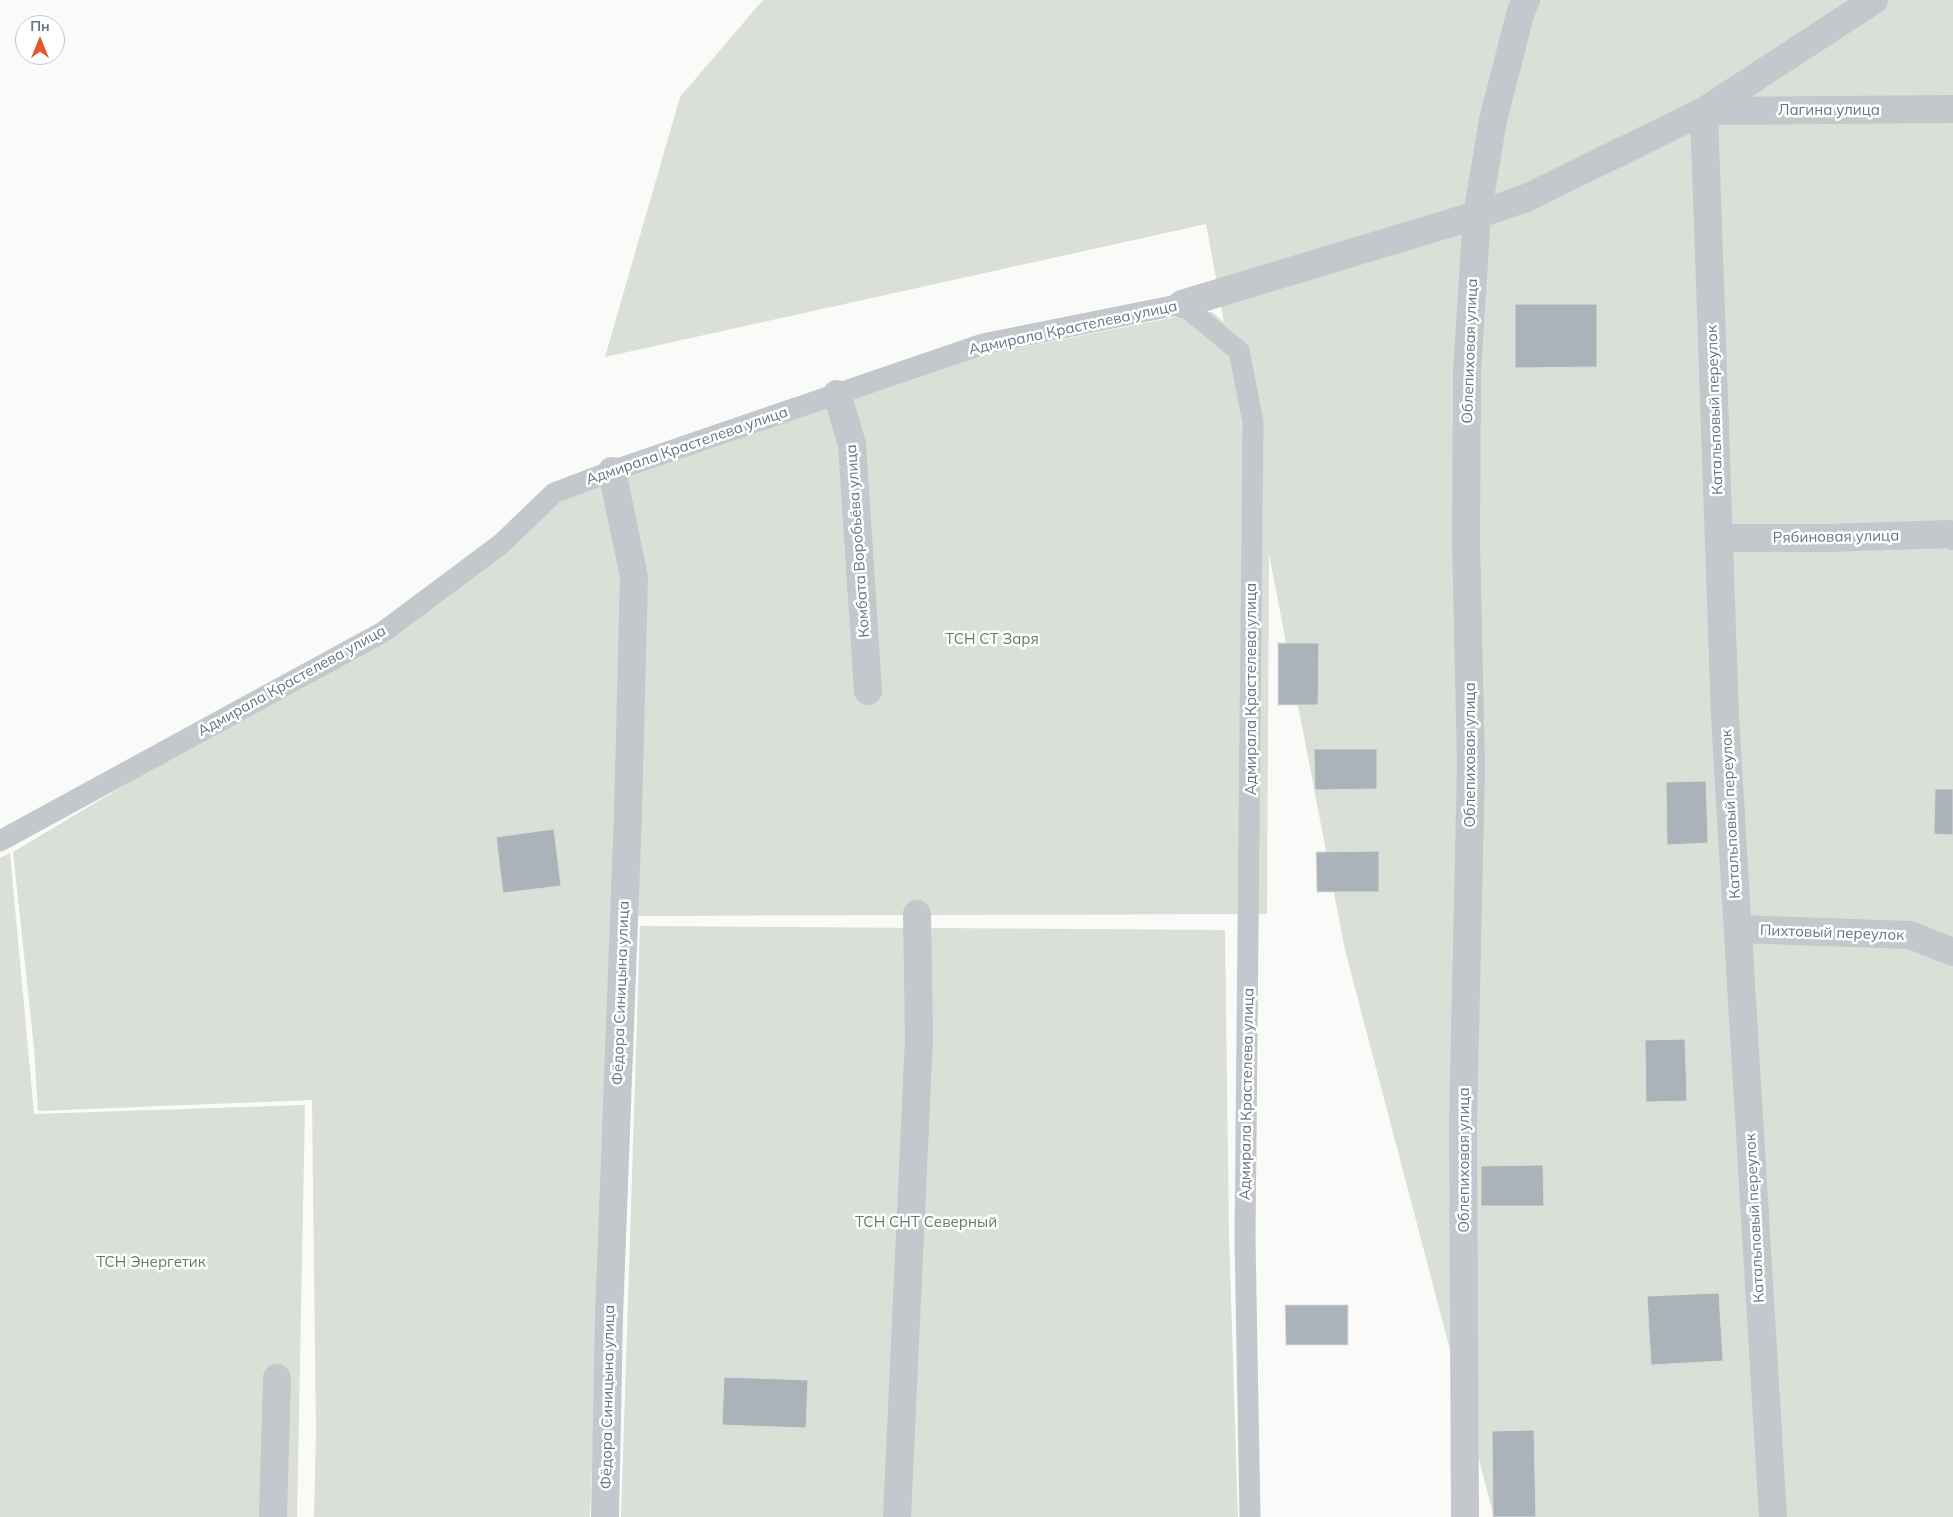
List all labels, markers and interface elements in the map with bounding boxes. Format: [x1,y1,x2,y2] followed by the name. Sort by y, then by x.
[15,15,65,65] north arrow
[30,17,50,35] text: Пн
[1778,101,1880,119] street label: Лагина улица
[1458,278,1482,424] street label: Облепиховая улица
[967,297,1179,359] street label: Адмирала Крастелева улица
[1703,325,1727,495] street label: Катальповый переулок
[584,403,790,489] street label: Адмирала Крастелева улица
[842,444,874,638] street label: Комбата Воробьёва улица
[1772,527,1900,547] street label: Рябиновая улица
[1242,583,1260,795] street label: Адмирала Крастелева улица
[195,622,389,740] street label: Адмирала Крастелева улица
[945,630,1039,648] park label: ТСН СТ Заря
[1461,682,1479,828] street label: Облепиховая улица
[1718,729,1744,899] street label: Катальповый переулок
[609,900,633,1086] street label: Фёдора Синицына улица
[1760,921,1904,945] street label: Пихтовый переулок
[1236,988,1258,1200] street label: Адмирала Крастелева улица
[1455,1087,1473,1233] street label: Облепиховая улица
[1742,1133,1768,1303] street label: Катальповый переулок
[855,1213,997,1231] park label: ТСН СНТ Северный
[96,1253,206,1271] park label: ТСН Энергетик
[597,1305,619,1489] street label: Фёдора Синицына улица

